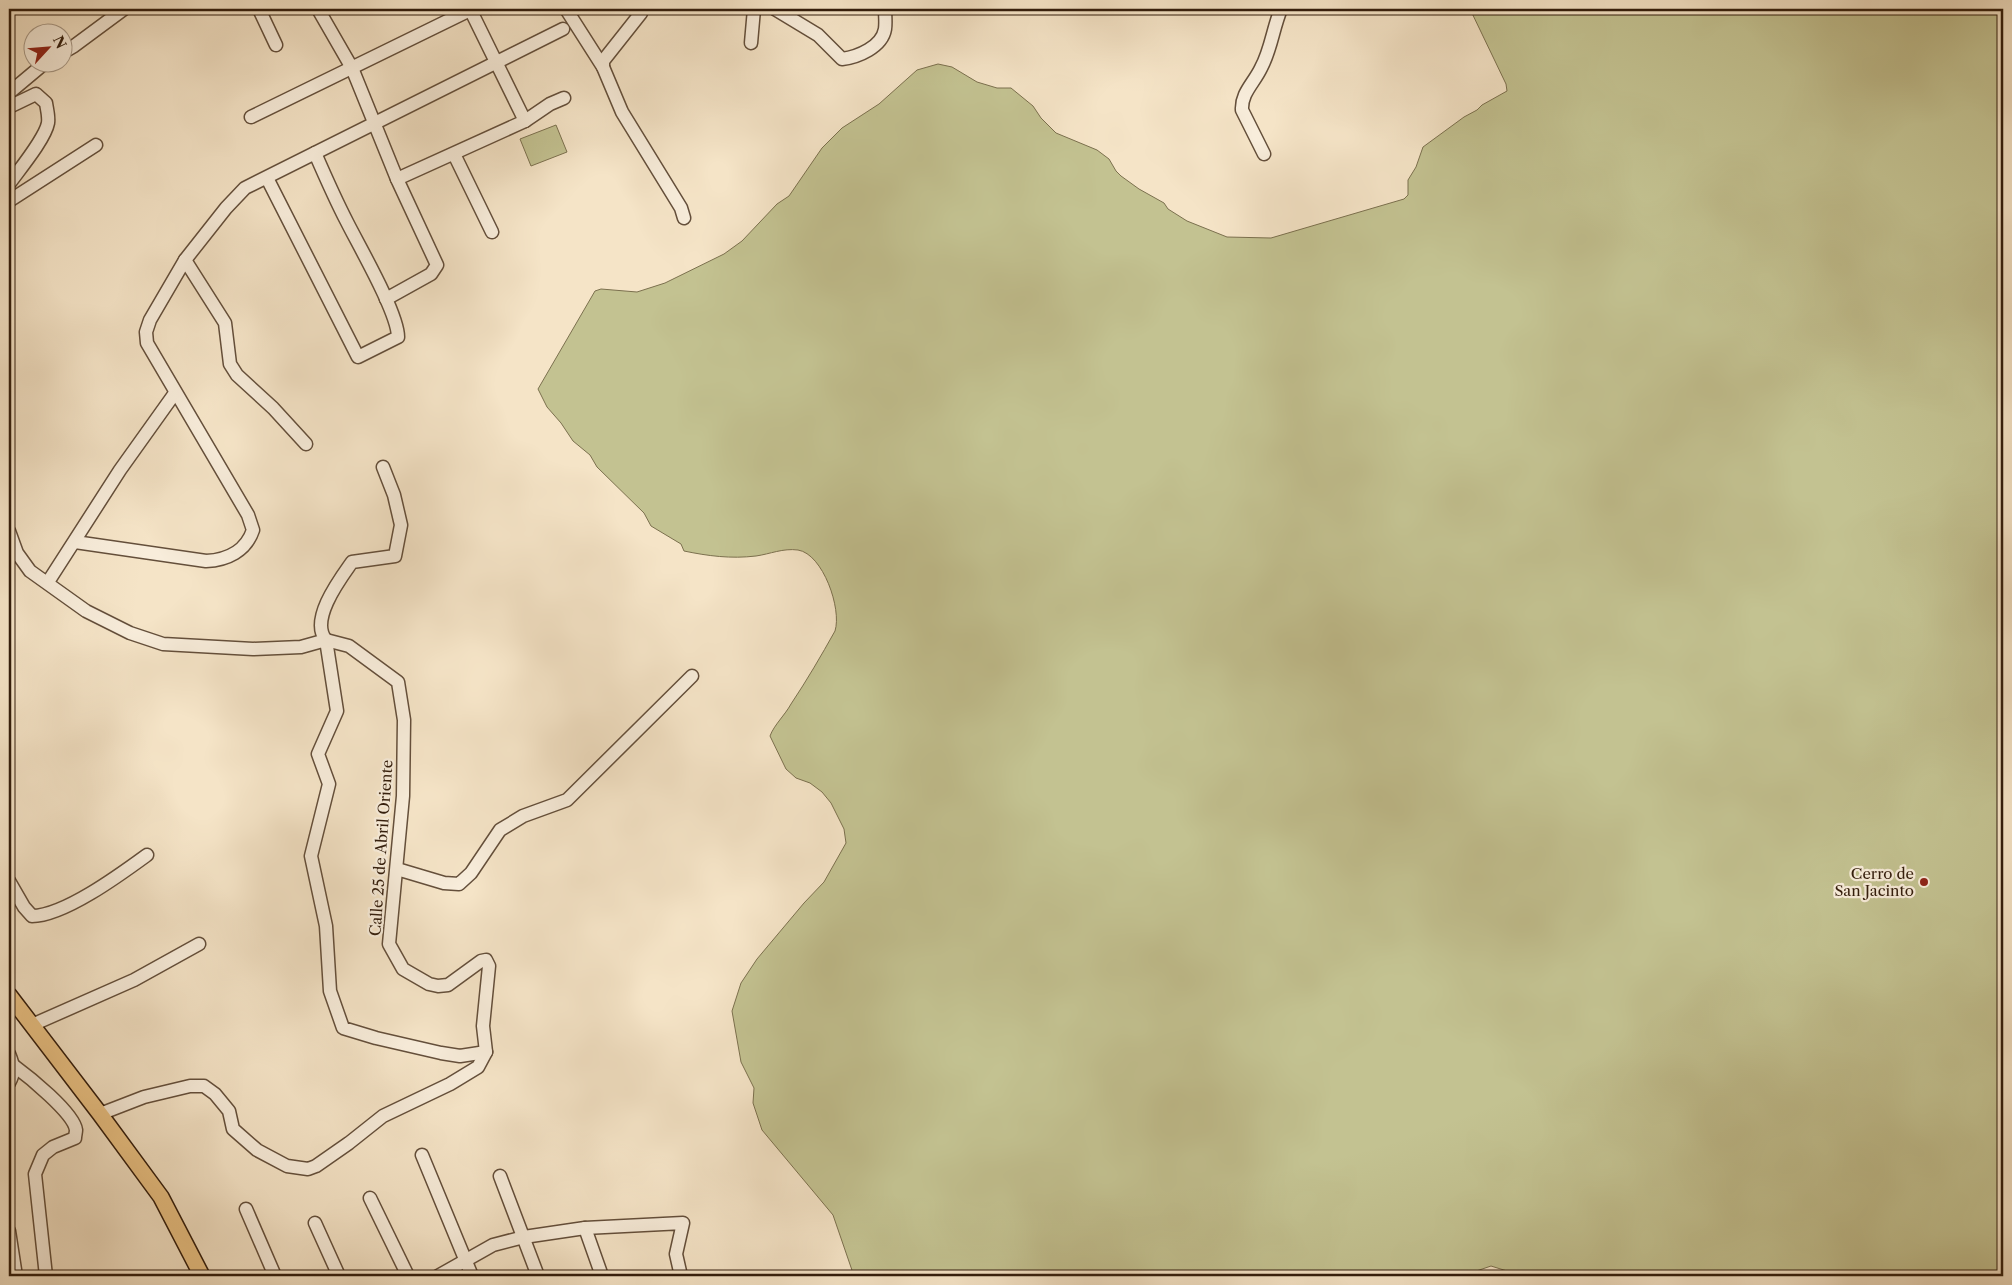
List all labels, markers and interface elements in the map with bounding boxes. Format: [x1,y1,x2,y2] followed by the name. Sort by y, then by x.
[22,22,72,72] north arrow
[49,33,70,52] text: N
[365,759,397,937] street label: Calle 25 de Abril Oriente
[1834,864,1914,900] place label: Cerro de San Jacinto
[1918,876,1930,888] marker: Cerro de San Jacinto

